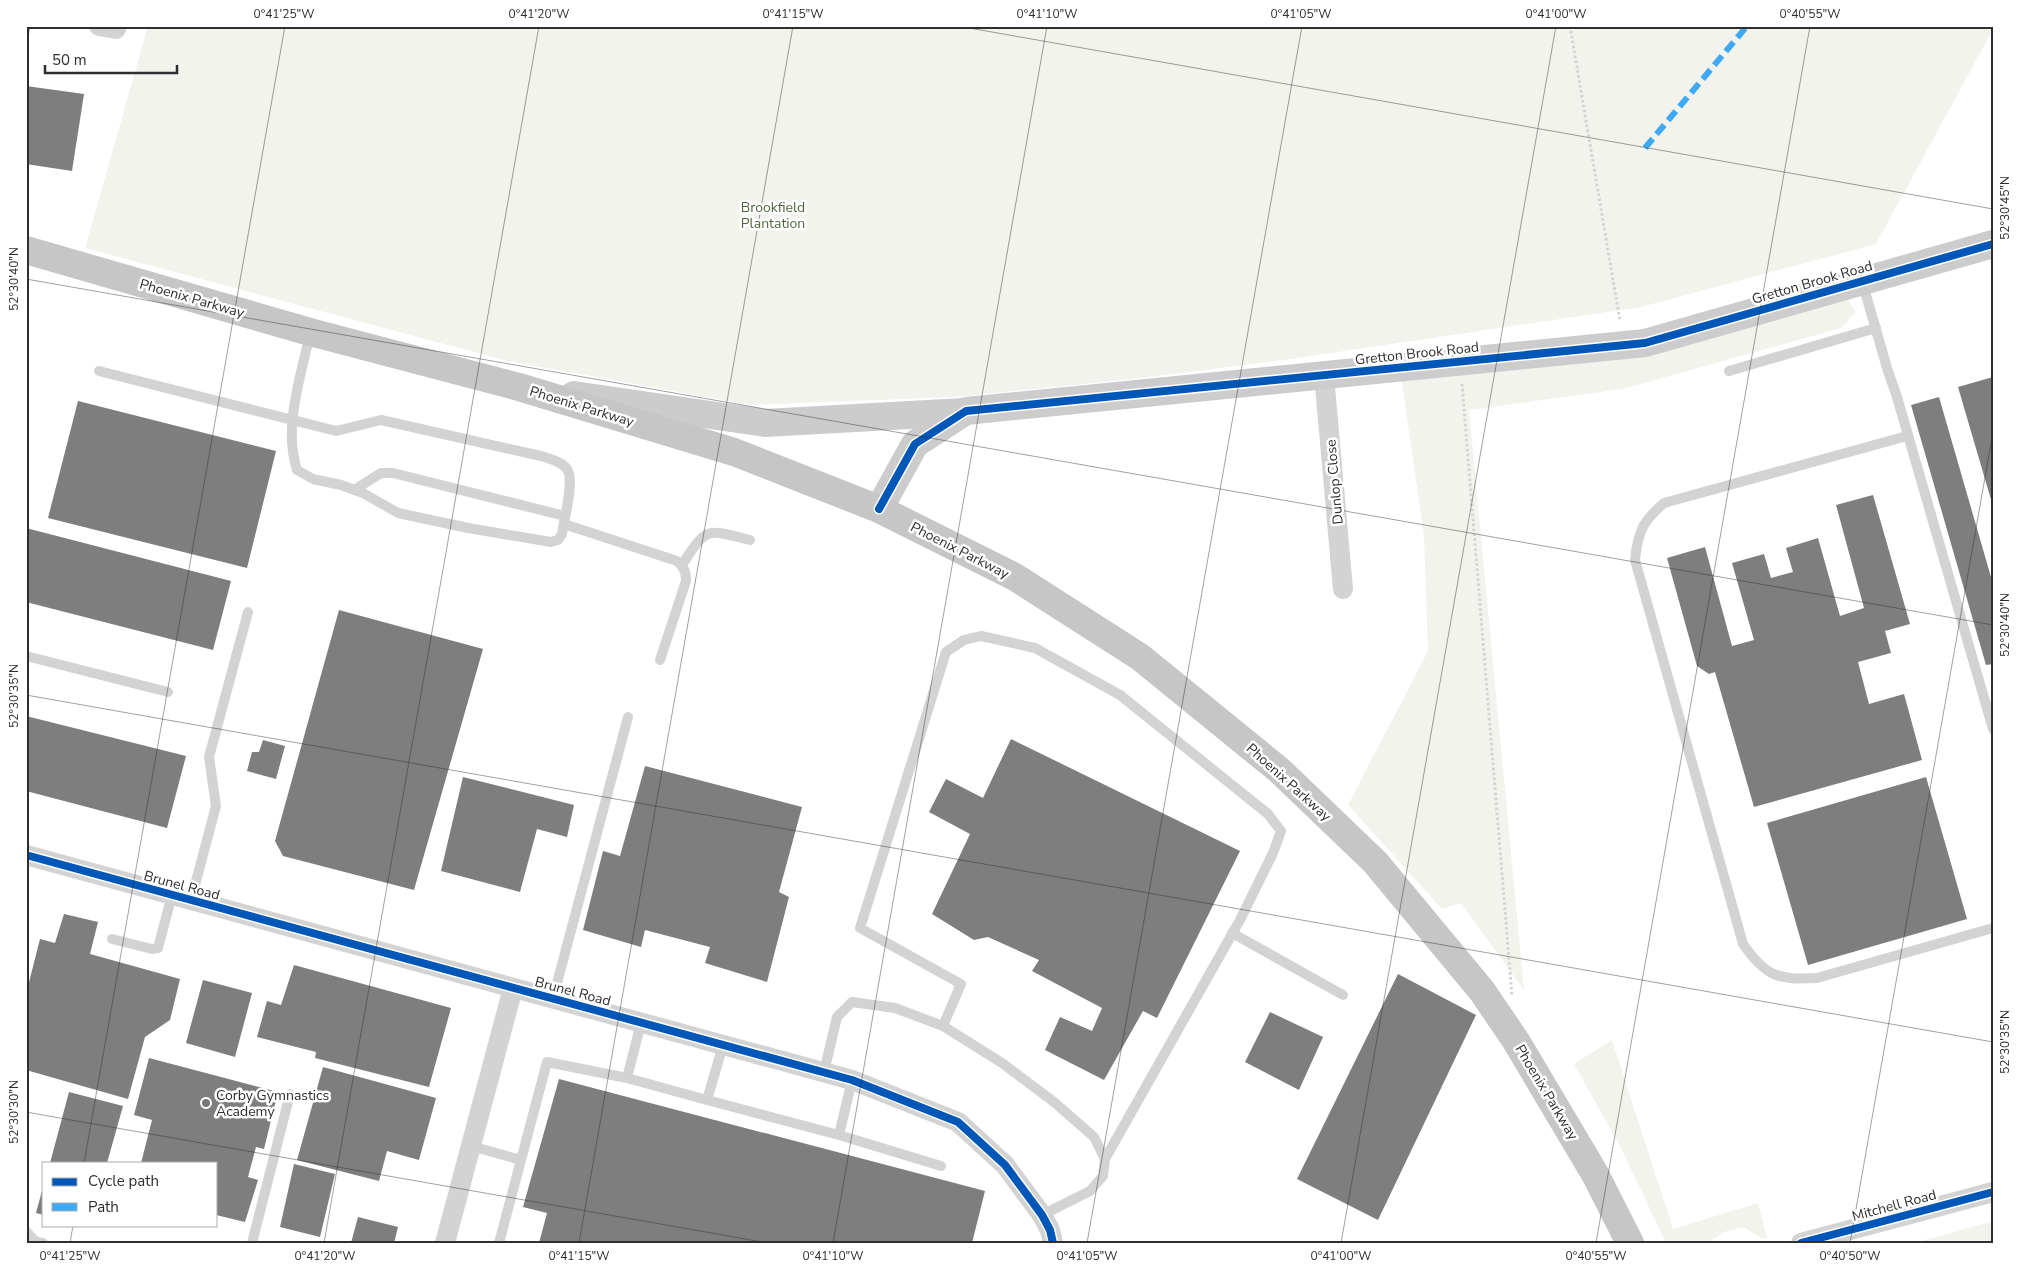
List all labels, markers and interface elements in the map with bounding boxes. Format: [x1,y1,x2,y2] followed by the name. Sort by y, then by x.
[253,6,315,22] text: 0°41'25"W
[508,6,570,22] text: 0°41'20"W
[762,6,824,22] text: 0°41'15"W
[1016,6,1078,22] text: 0°41'10"W
[1270,6,1332,22] text: 0°41'05"W
[1525,6,1587,22] text: 0°41'00"W
[1779,6,1841,22] text: 0°40'55"W
[45,42,178,74] scale bar
[52,50,87,70] text: 50 m
[1997,176,2013,240] text: 52°30'45"N
[741,198,805,233] park label: Brookfield Plantation
[6,247,22,311] text: 52°30'40"N
[1750,256,1875,309] street label: Gretton Brook Road
[137,274,247,323] street label: Phoenix Parkway
[1354,338,1480,369] street label: Gretton Brook Road
[527,382,637,432] street label: Phoenix Parkway
[1321,439,1348,525] street label: Dunlop Close
[907,517,1013,584] street label: Phoenix Parkway
[1997,593,2013,657] text: 52°30'40"N
[6,664,22,728] text: 52°30'35"N
[1242,739,1336,826] street label: Phoenix Parkway
[142,866,222,905] street label: Brunel Road
[533,972,613,1011] street label: Brunel Road
[1997,1010,2013,1074] text: 52°30'35"N
[1511,1041,1583,1144] street label: Phoenix Parkway
[6,1080,22,1144] text: 52°30'30"N
[216,1086,330,1121] place label: Corby Gymnastics Academy
[200,1097,212,1109] marker: Corby Gymnastics Academy
[42,1162,218,1226] legend
[88,1171,159,1191] text: Cycle path
[1850,1185,1938,1226] street label: Mitchell Road
[88,1197,119,1217] text: Path
[39,1248,101,1264] text: 0°41'25"W
[294,1248,356,1264] text: 0°41'20"W
[548,1248,610,1264] text: 0°41'15"W
[802,1248,864,1264] text: 0°41'10"W
[1056,1248,1118,1264] text: 0°41'05"W
[1310,1248,1372,1264] text: 0°41'00"W
[1565,1248,1627,1264] text: 0°40'55"W
[1819,1248,1881,1264] text: 0°40'50"W

